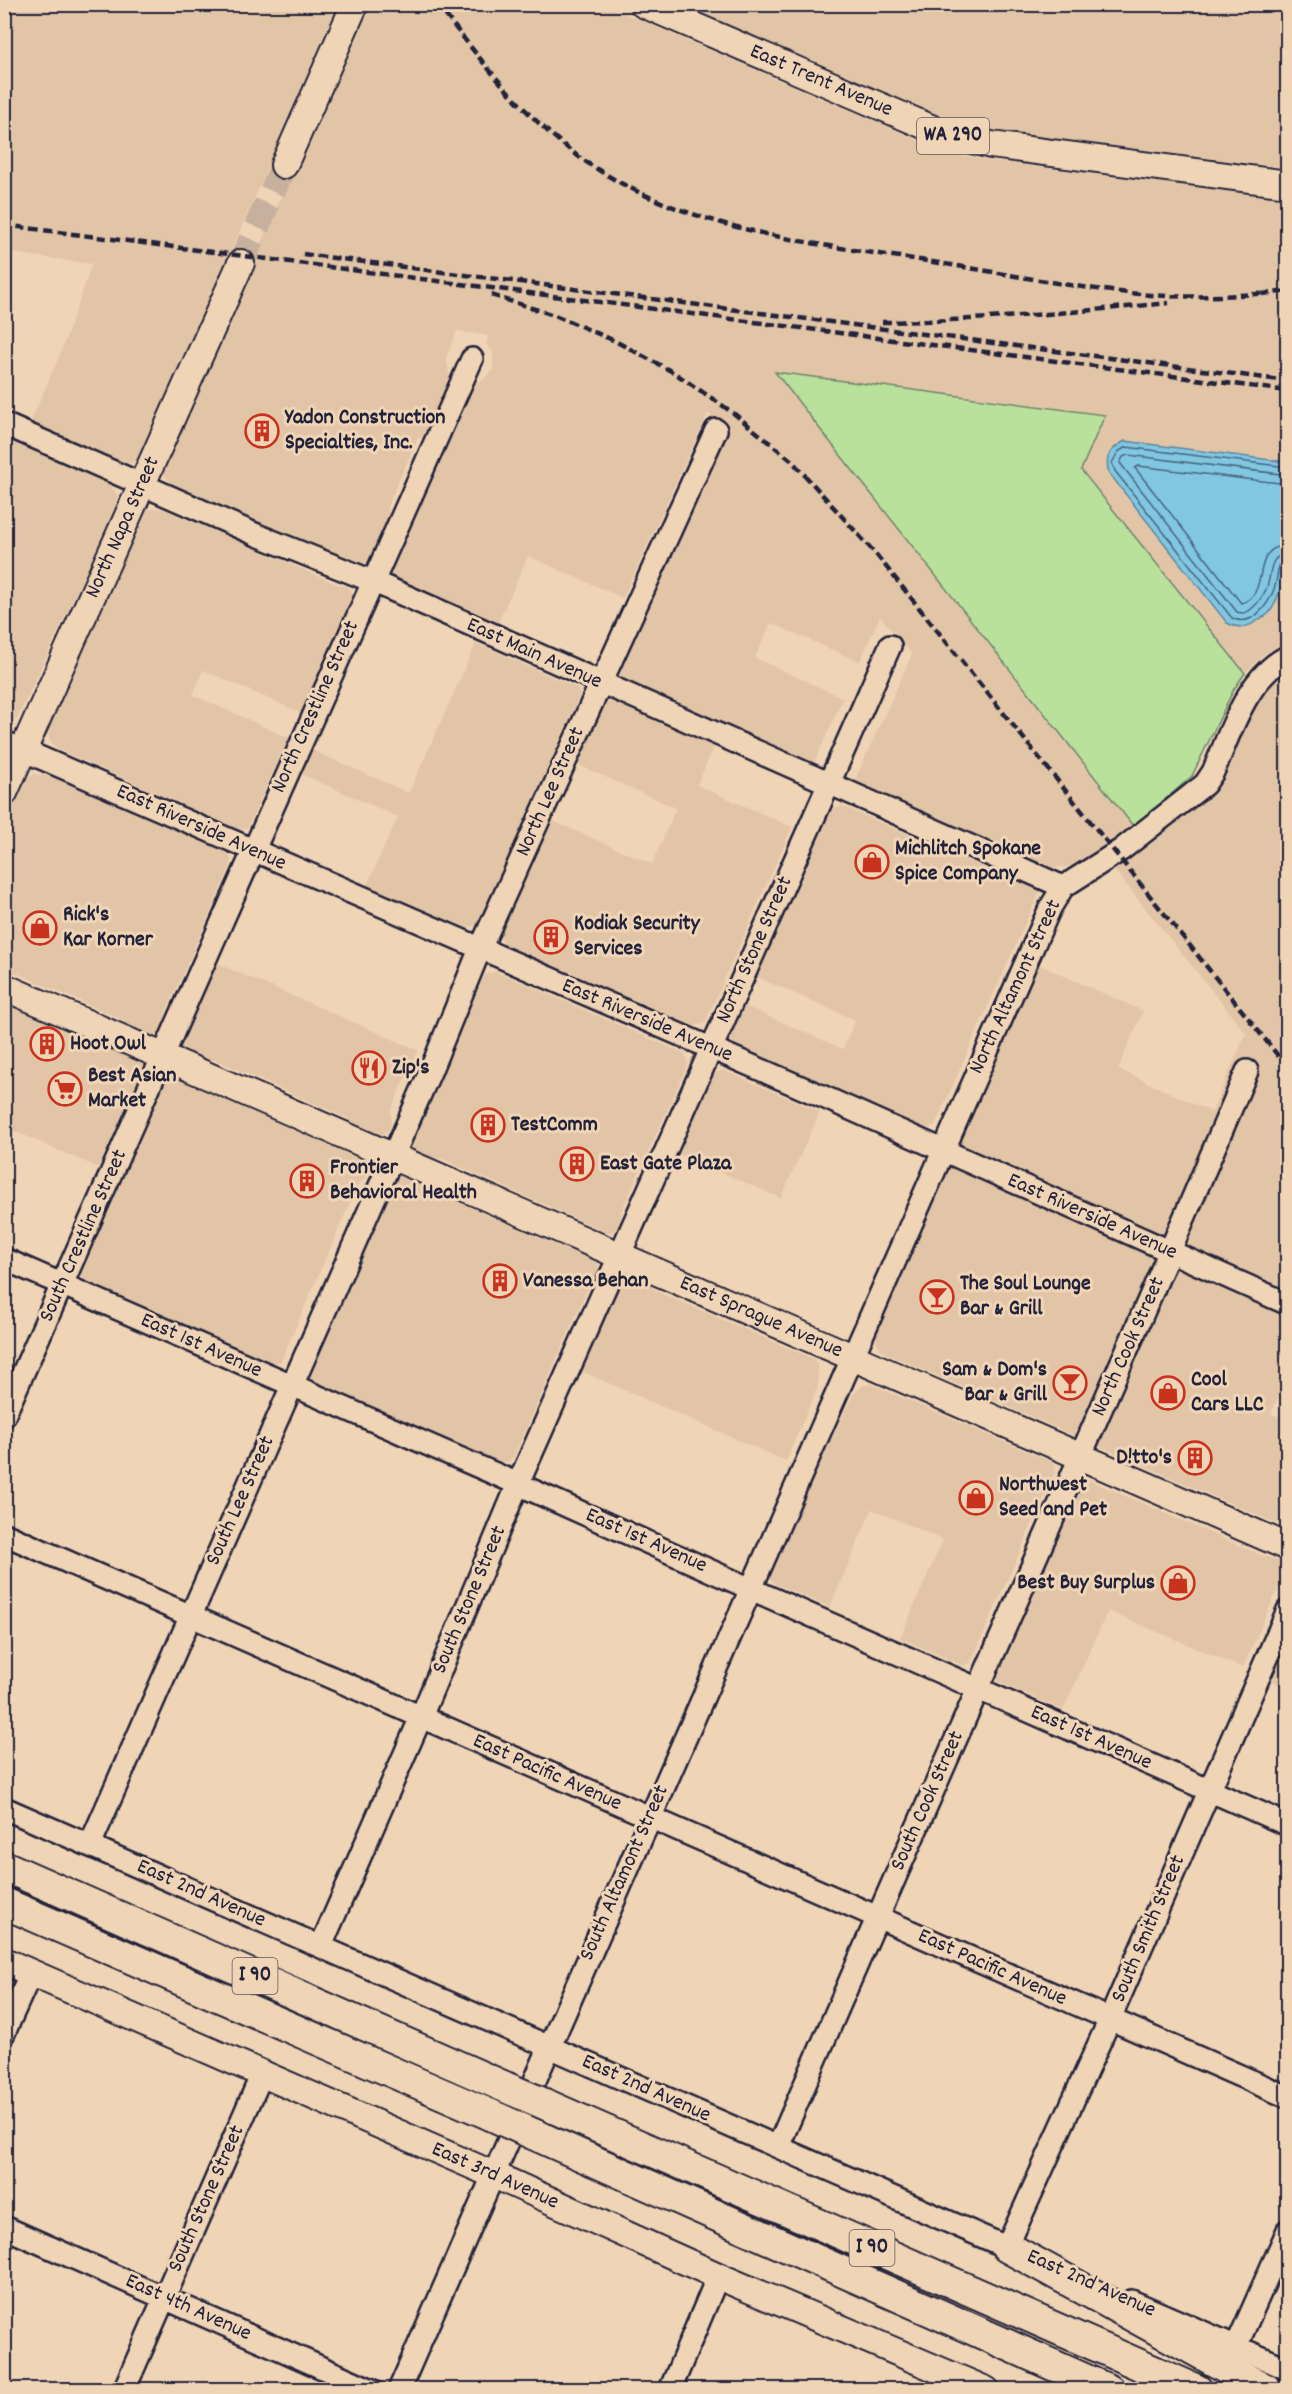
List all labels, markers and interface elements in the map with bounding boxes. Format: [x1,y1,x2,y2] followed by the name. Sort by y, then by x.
[745,36,898,125] street label: East Trent Avenue
[917,118,989,154] road number: WA 290
[284,403,445,459] place label: Yadon Construction Specialties, Inc.
[244,413,280,449] building icon: Yadon Construction Specialties, Inc.
[78,451,168,603] street label: North Napa Street
[461,610,607,698] street label: East Main Avenue
[264,616,368,798] street label: North Crestline Street
[509,722,593,862] street label: North Lee Street
[111,777,291,879] street label: East Riverside Avenue
[895,834,1041,890] place label: Michlitch Spokane Spice Company
[854,844,890,880] shop icon: Michlitch Spokane Spice Company
[709,872,801,1028] street label: North Stone Street
[962,895,1070,1079] street label: North Altamont Street
[63,900,154,956] place label: Rick's Kar Korner
[574,909,701,965] place label: Kodiak Security Services
[22,910,58,946] shop icon: Rick's Kar Korner
[533,919,569,955] building icon: Kodiak Security Services
[557,971,737,1071] street label: East Riverside Avenue
[29,1026,65,1062] building icon: Hoot Owl
[70,1029,147,1060] place label: Hoot Owl
[351,1050,387,1086] restaurant icon: Zip's
[392,1053,429,1084] place label: Zip's
[88,1061,176,1117] place label: Best Asian Market
[47,1071,83,1107] supermarket icon: Best Asian Market
[470,1107,506,1143] building icon: TestComm
[511,1110,598,1141] place label: TestComm
[32,1145,136,1327] street label: South Crestline Street
[559,1146,595,1182] building icon: East Gate Plaza
[600,1149,732,1180] place label: East Gate Plaza
[330,1153,477,1209] place label: Frontier Behavioral Health
[289,1163,325,1199] building icon: Frontier Behavioral Health
[1002,1166,1182,1268] street label: East Riverside Avenue
[482,1263,518,1299] building icon: Vanessa Behan
[523,1266,648,1297] place label: Vanessa Behan
[675,1268,848,1366] street label: East Sprague Avenue
[960,1269,1091,1325] place label: The Soul Lounge Bar & Grill
[1084,1272,1174,1422] street label: North Cook Street
[919,1279,955,1315] bar icon: The Soul Lounge Bar & Grill
[135,1305,267,1387] street label: East 1st Avenue
[942,1355,1048,1411] place label: Sam & Dom's Bar & Grill
[1052,1365,1088,1401] bar icon: Sam & Dom's Bar & Grill
[1191,1365,1264,1421] place label: Cool Cars LLC
[1150,1375,1186,1411] shop icon: Cool Cars LLC
[199,1431,283,1571] street label: South Lee Street
[1177,1440,1213,1476] building icon: D!tto's
[1116,1443,1172,1474] place label: D!tto's
[999,1470,1108,1526] place label: Northwest Seed and Pet
[958,1480,994,1516] shop icon: Northwest Seed and Pet
[580,1500,712,1582] street label: East 1st Avenue
[425,1521,515,1679] street label: South Stone Street
[1160,1565,1196,1601] shop icon: Best Buy Surplus
[1017,1568,1155,1599] place label: Best Buy Surplus
[1025,1697,1157,1779] street label: East 1st Avenue
[468,1726,626,1820] street label: East Pacific Avenue
[883,1726,973,1876] street label: South Cook Street
[572,1780,678,1966] street label: South Altamont Street
[1104,1850,1194,2008] street label: South Smith Street
[132,1852,270,1936] street label: East 2nd Avenue
[913,1921,1071,2015] street label: East Pacific Avenue
[232,1958,278,1994] road number: I 90
[577,2047,715,2131] street label: East 2nd Avenue
[161,2120,253,2278] street label: South Stone Street
[427,2134,564,2218] street label: East 3rd Avenue
[850,2230,894,2266] road number: I 90
[1022,2242,1160,2326] street label: East 2nd Avenue
[120,2266,256,2350] street label: East 4th Avenue

